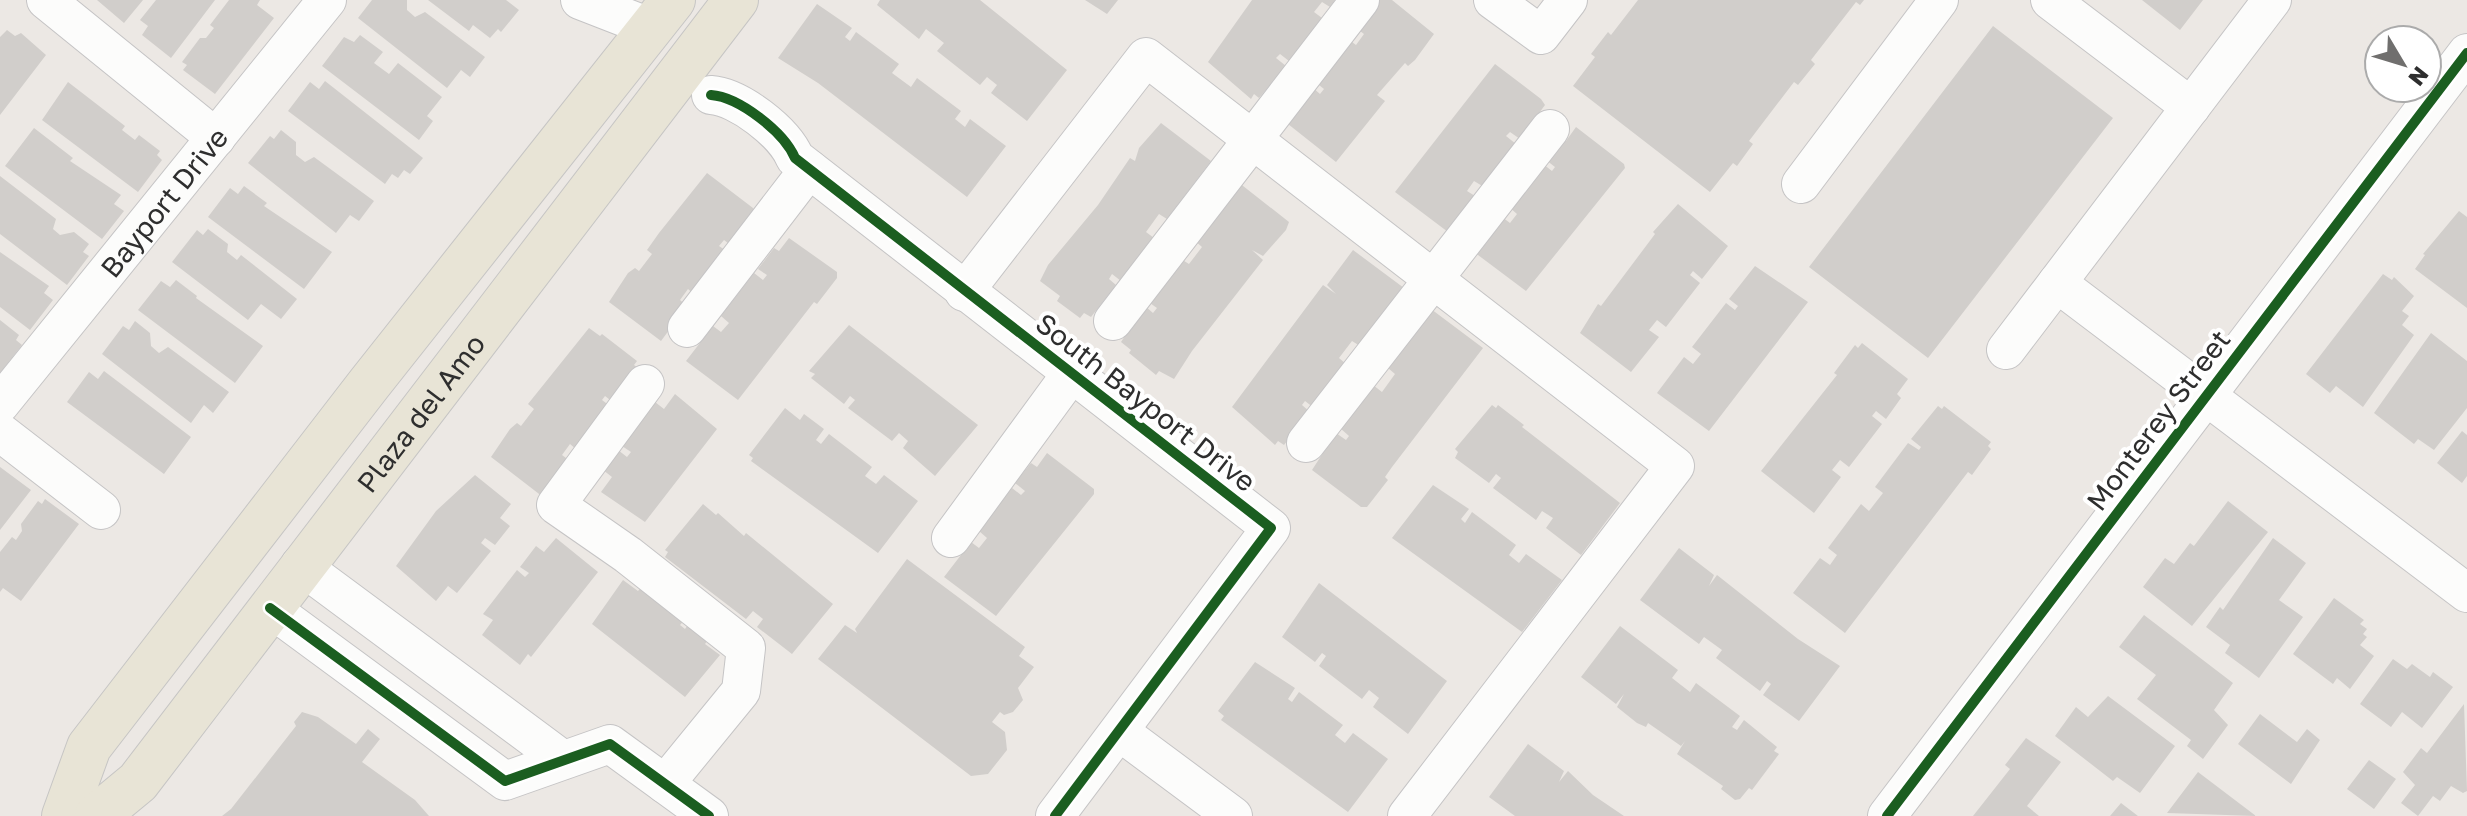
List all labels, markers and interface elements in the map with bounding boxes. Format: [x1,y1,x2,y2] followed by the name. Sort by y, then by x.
[2363,24,2443,104] north arrow
[2403,62,2435,92] text: N
[93,120,234,283] street label: Bayport Drive
[1030,306,1262,498] street label: South Bayport Drive
[2079,323,2237,517] street label: Monterey Street
[349,327,491,498] street label: Plaza del Amo

